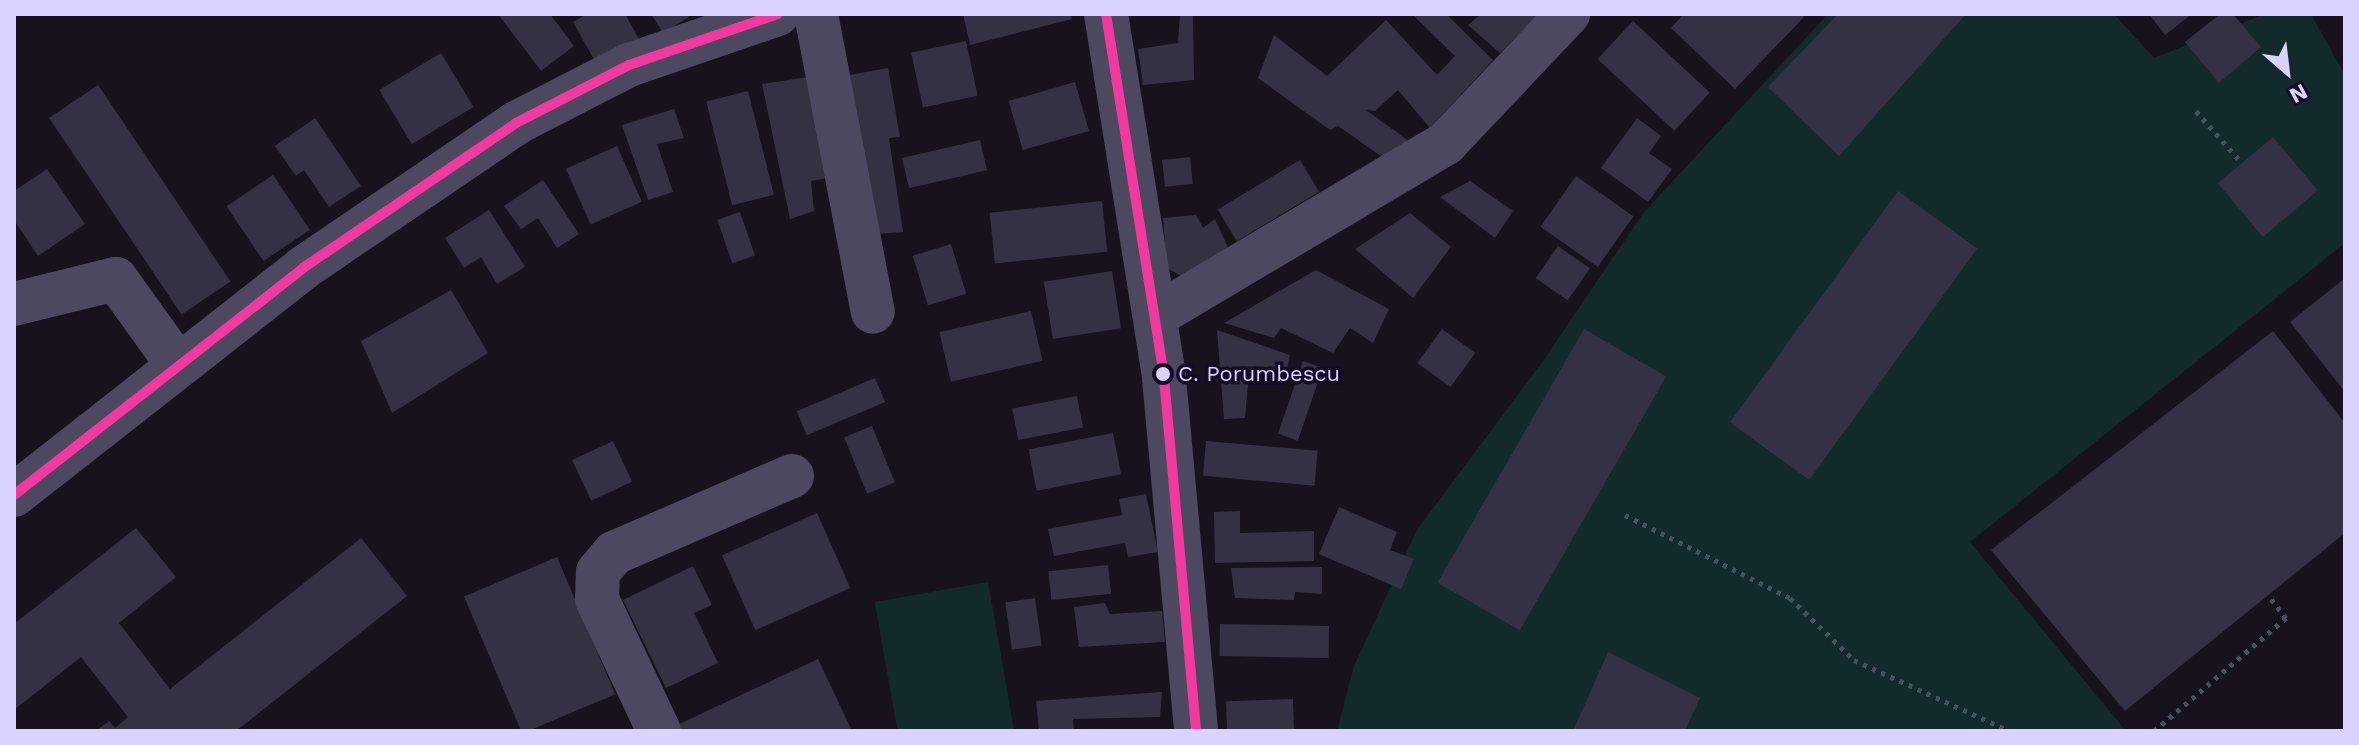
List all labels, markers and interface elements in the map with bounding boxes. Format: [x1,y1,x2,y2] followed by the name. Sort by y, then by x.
[2247,32,2327,112] north arrow
[2285,79,2312,108] text: N
[1178,361,1340,387] place label: C. Porumbescu
[1155,366,1171,382] marker: C. Porumbescu

